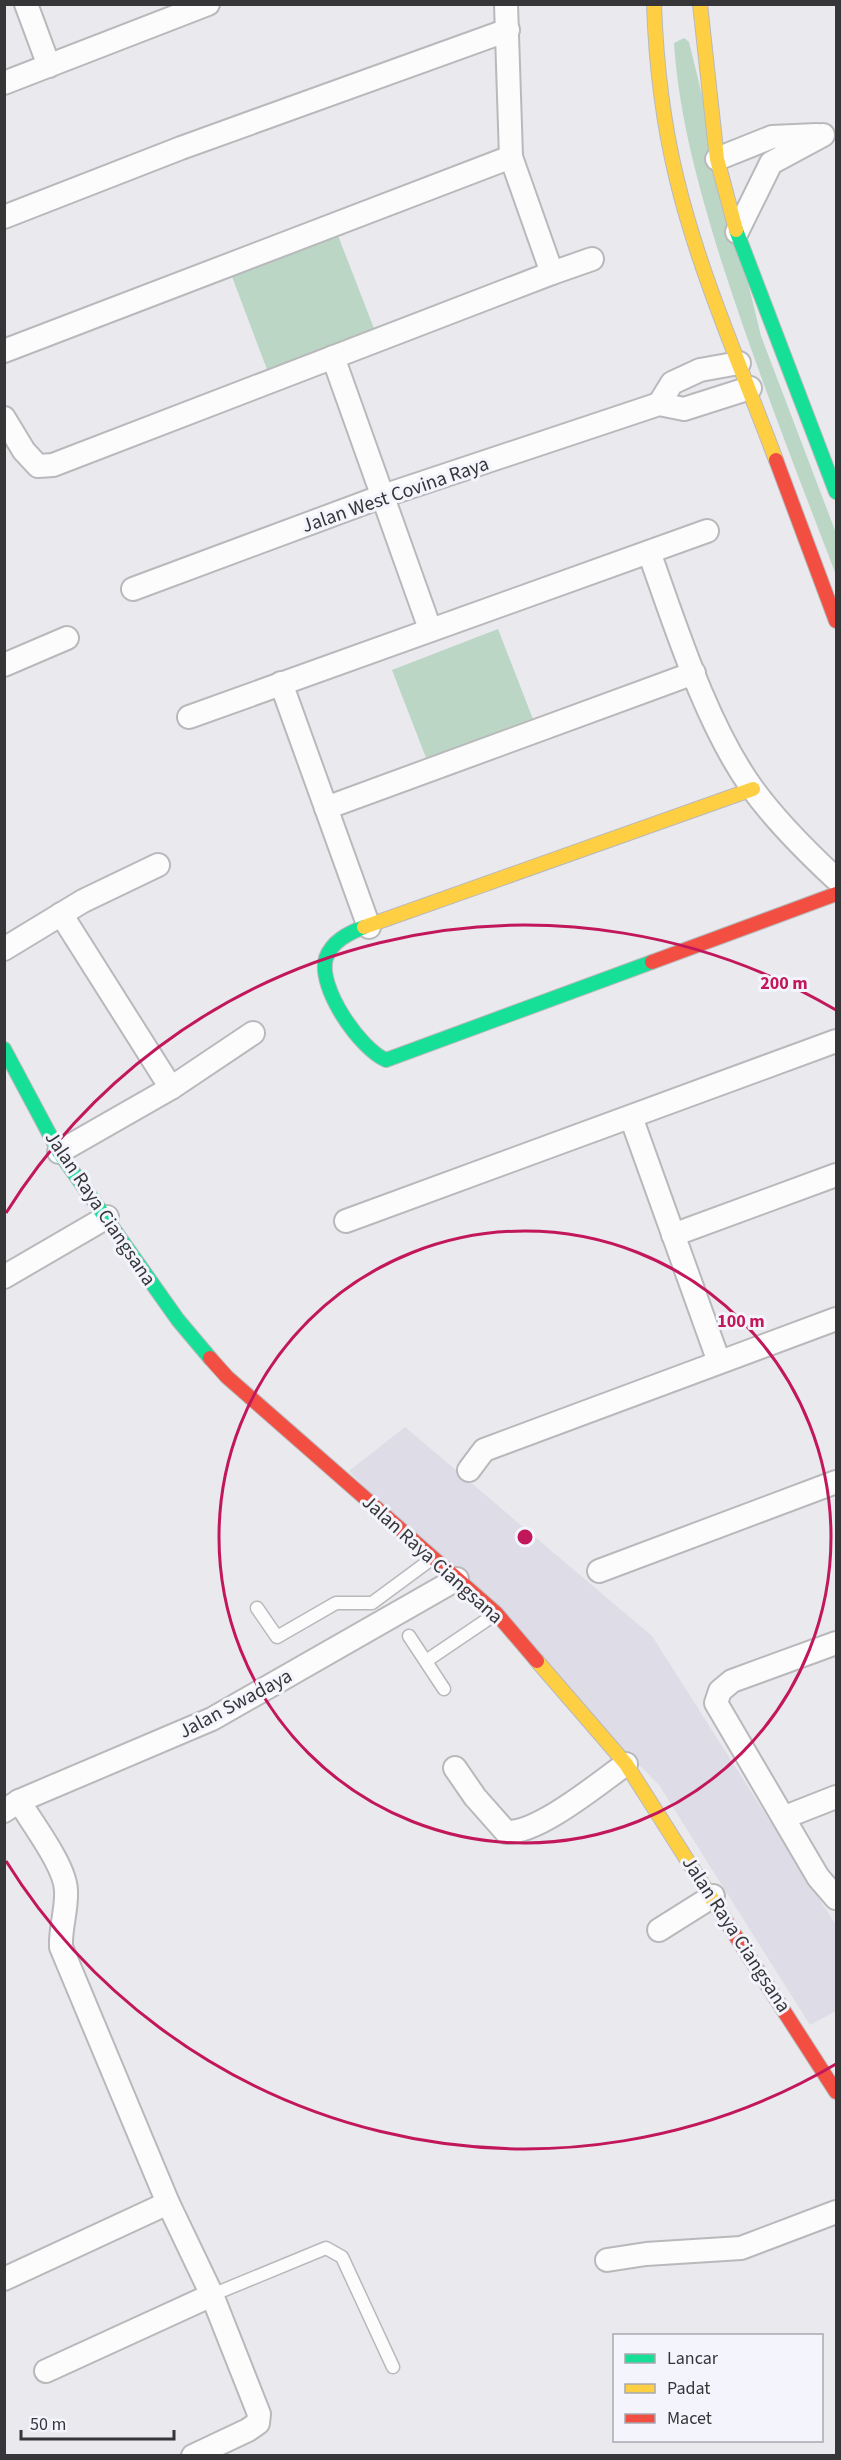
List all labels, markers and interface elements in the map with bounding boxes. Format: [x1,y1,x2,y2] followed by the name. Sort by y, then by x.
[298,450,493,540] street label: Jalan West Covina Raya
[760,971,808,996] text: 200 m
[38,1126,162,1291] street label: Jalan Raya Ciangsana
[717,1309,765,1334] text: 100 m
[356,1489,509,1631] street label: Jalan Raya Ciangsana
[515,1527,535,1547] centre of rings
[174,1662,297,1746] street label: Jalan Swadaya
[675,1851,797,2018] street label: Jalan Raya Ciangsana
[613,2334,823,2442] legend
[667,2346,719,2371] text: Lancar
[667,2376,710,2401] text: Padat
[21,2403,174,2441] scale bar
[667,2406,712,2431] text: Macet
[30,2412,66,2437] text: 50 m

